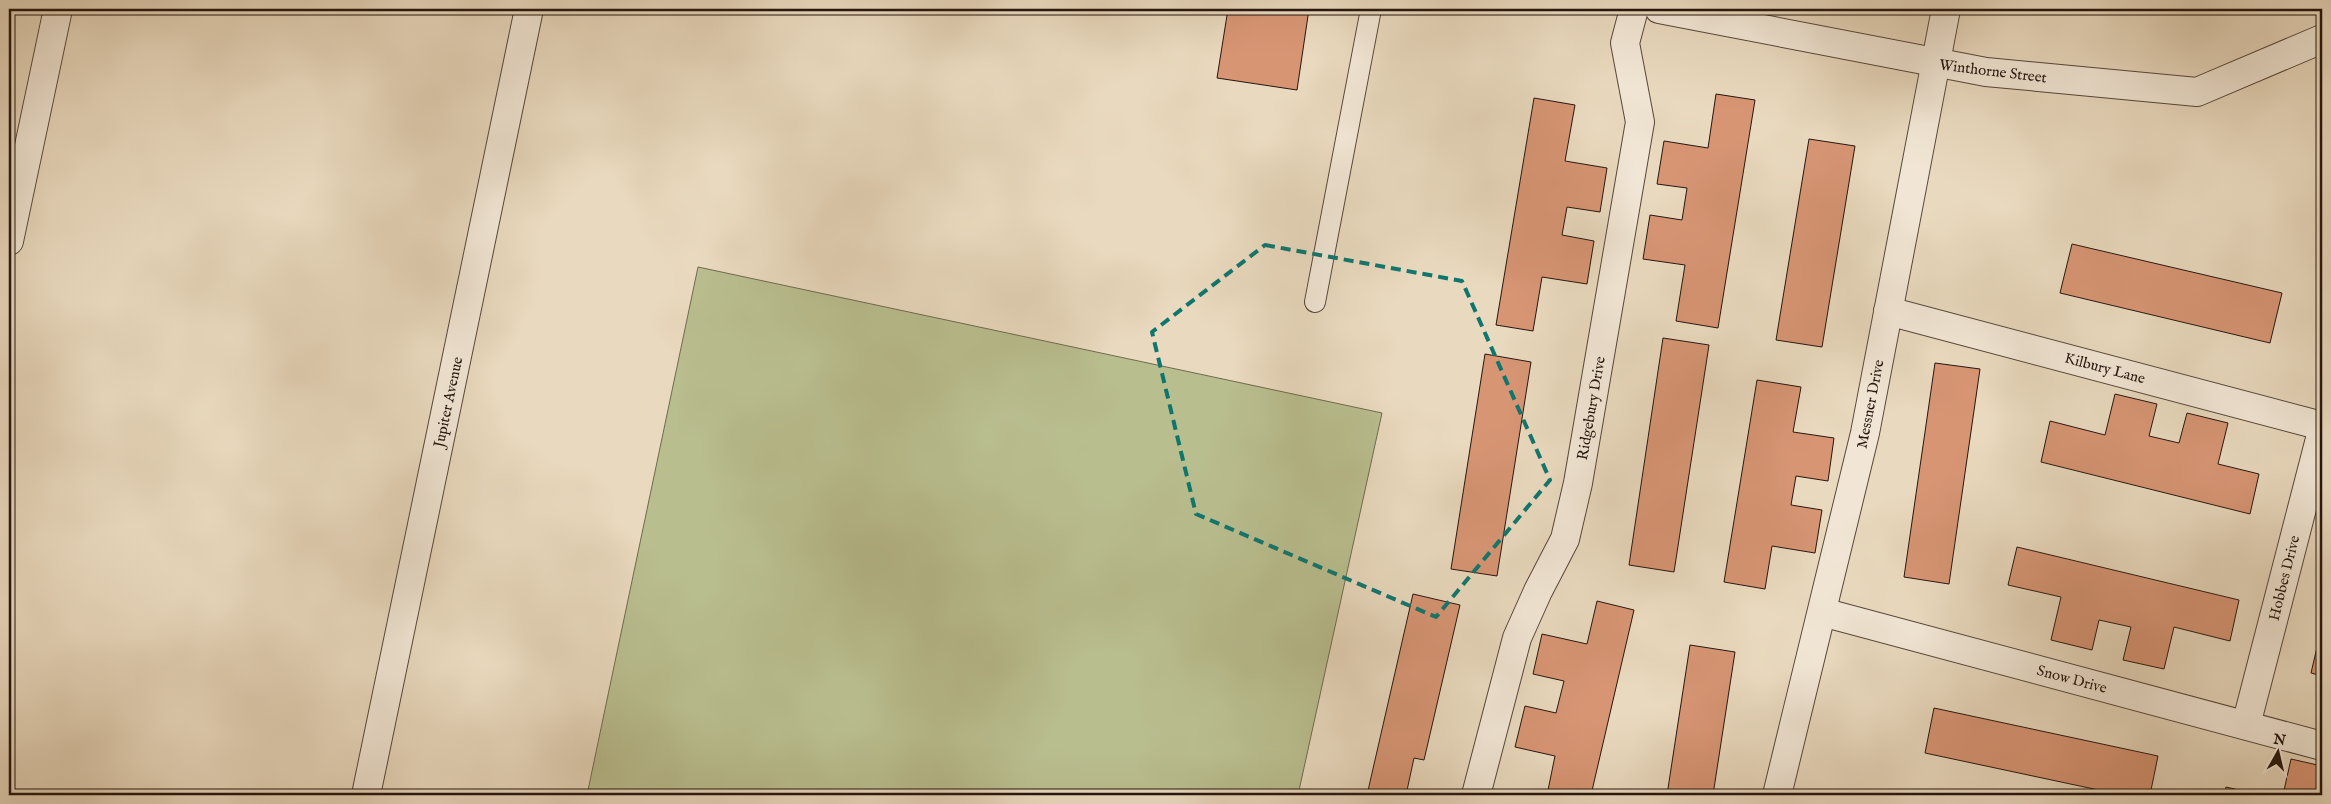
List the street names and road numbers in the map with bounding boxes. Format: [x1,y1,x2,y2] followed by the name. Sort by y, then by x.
[1938,55,2048,88] street label: Winthorne Street
[2062,349,2147,388] street label: Kilbury Lane
[429,355,467,451] street label: Jupiter Avenue
[1573,355,1610,462] street label: Ridgebury Drive
[1853,358,1888,450] street label: Messner Drive
[2265,533,2304,623] street label: Hobbes Drive
[2035,661,2109,698] street label: Snow Drive

